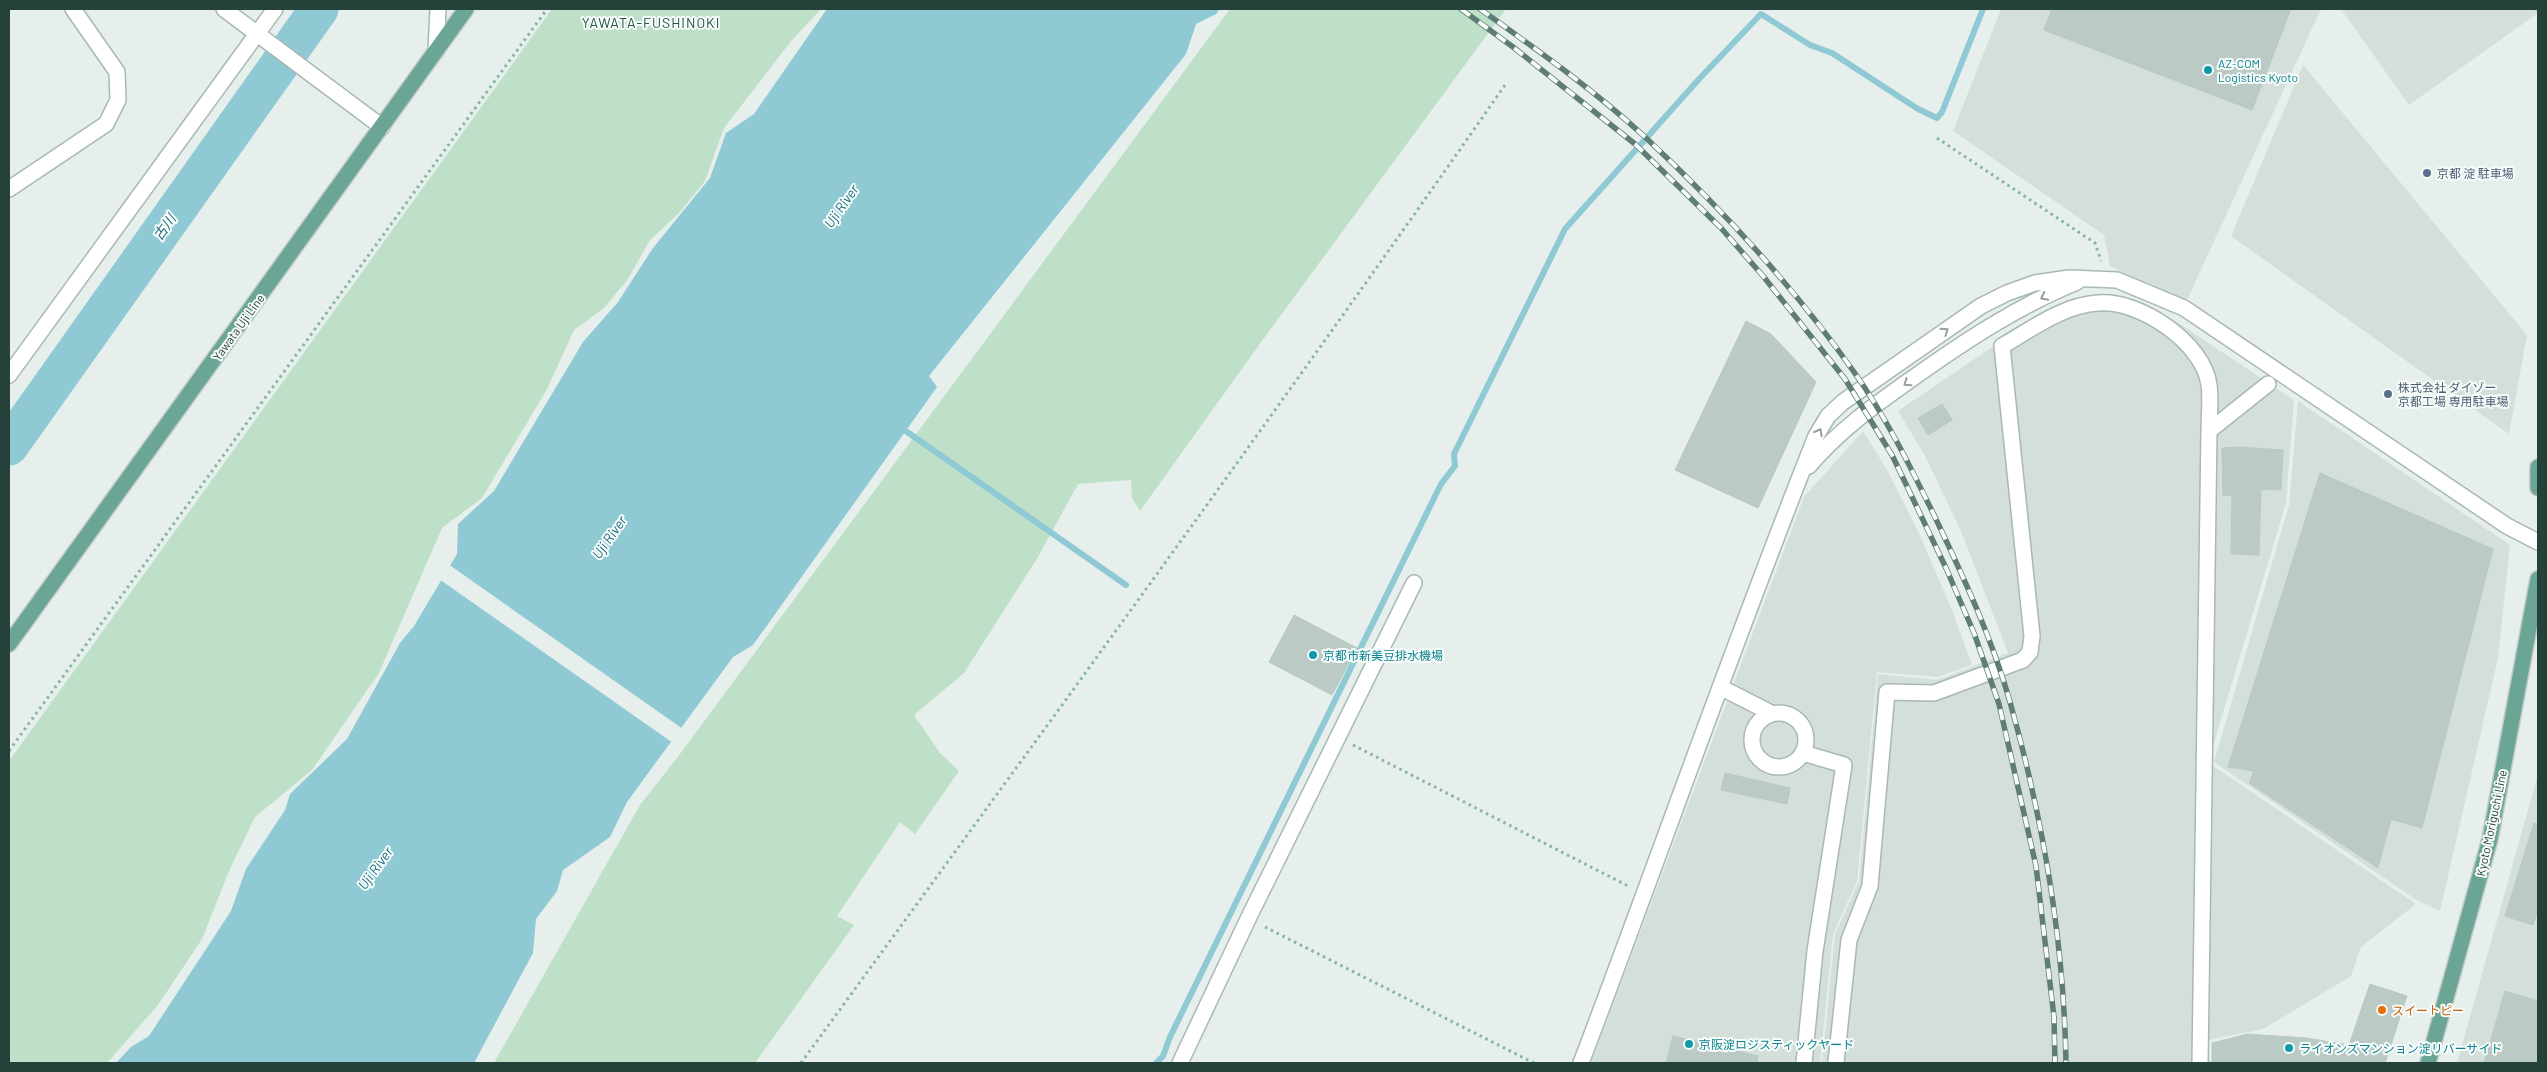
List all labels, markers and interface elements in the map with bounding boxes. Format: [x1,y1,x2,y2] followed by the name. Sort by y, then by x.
[582,14,720,31] district label: YAWATA-FUSHINOKI
[2218,56,2298,84] place label: AZ-COM Logistics Kyoto
[2202,64,2214,76] marker: AZ-COM Logistics Kyoto
[2437,166,2514,180] place label: 京都 淀 駐車場
[2421,167,2433,179] marker: 京都 淀 駐車場
[820,180,862,231] water label: Uji River
[149,209,180,243] water label: 古川
[209,291,267,363] street label: Yawata Uji Line
[2040,291,2049,301] one-way arrow
[1939,328,1949,337] one-way arrow
[1903,377,1912,386] one-way arrow
[2398,380,2508,408] place label: 株式会社 ダイゾー 京都工場 専用駐車場
[2382,388,2394,400] marker: 株式会社 ダイゾー 京都工場 専用駐車場
[1813,428,1823,437] one-way arrow
[588,511,630,562] water label: Uji River
[1323,648,1443,662] place label: 京都市新美豆排水機場
[1307,649,1319,661] marker: 京都市新美豆排水機場
[2473,769,2509,877] street label: Kyoto Moriguchi Line
[354,843,397,893] water label: Uji River
[2392,1003,2464,1017] place label: スイートピー
[2376,1004,2388,1016] marker: スイートピー
[1699,1037,1854,1051] place label: 京阪淀ロジスティックヤード
[1683,1038,1695,1050] marker: 京阪淀ロジスティックヤード
[2299,1041,2503,1055] place label: ライオンズマンション淀リバーサイド
[2283,1042,2295,1054] marker: ライオンズマンション淀リバーサイド

